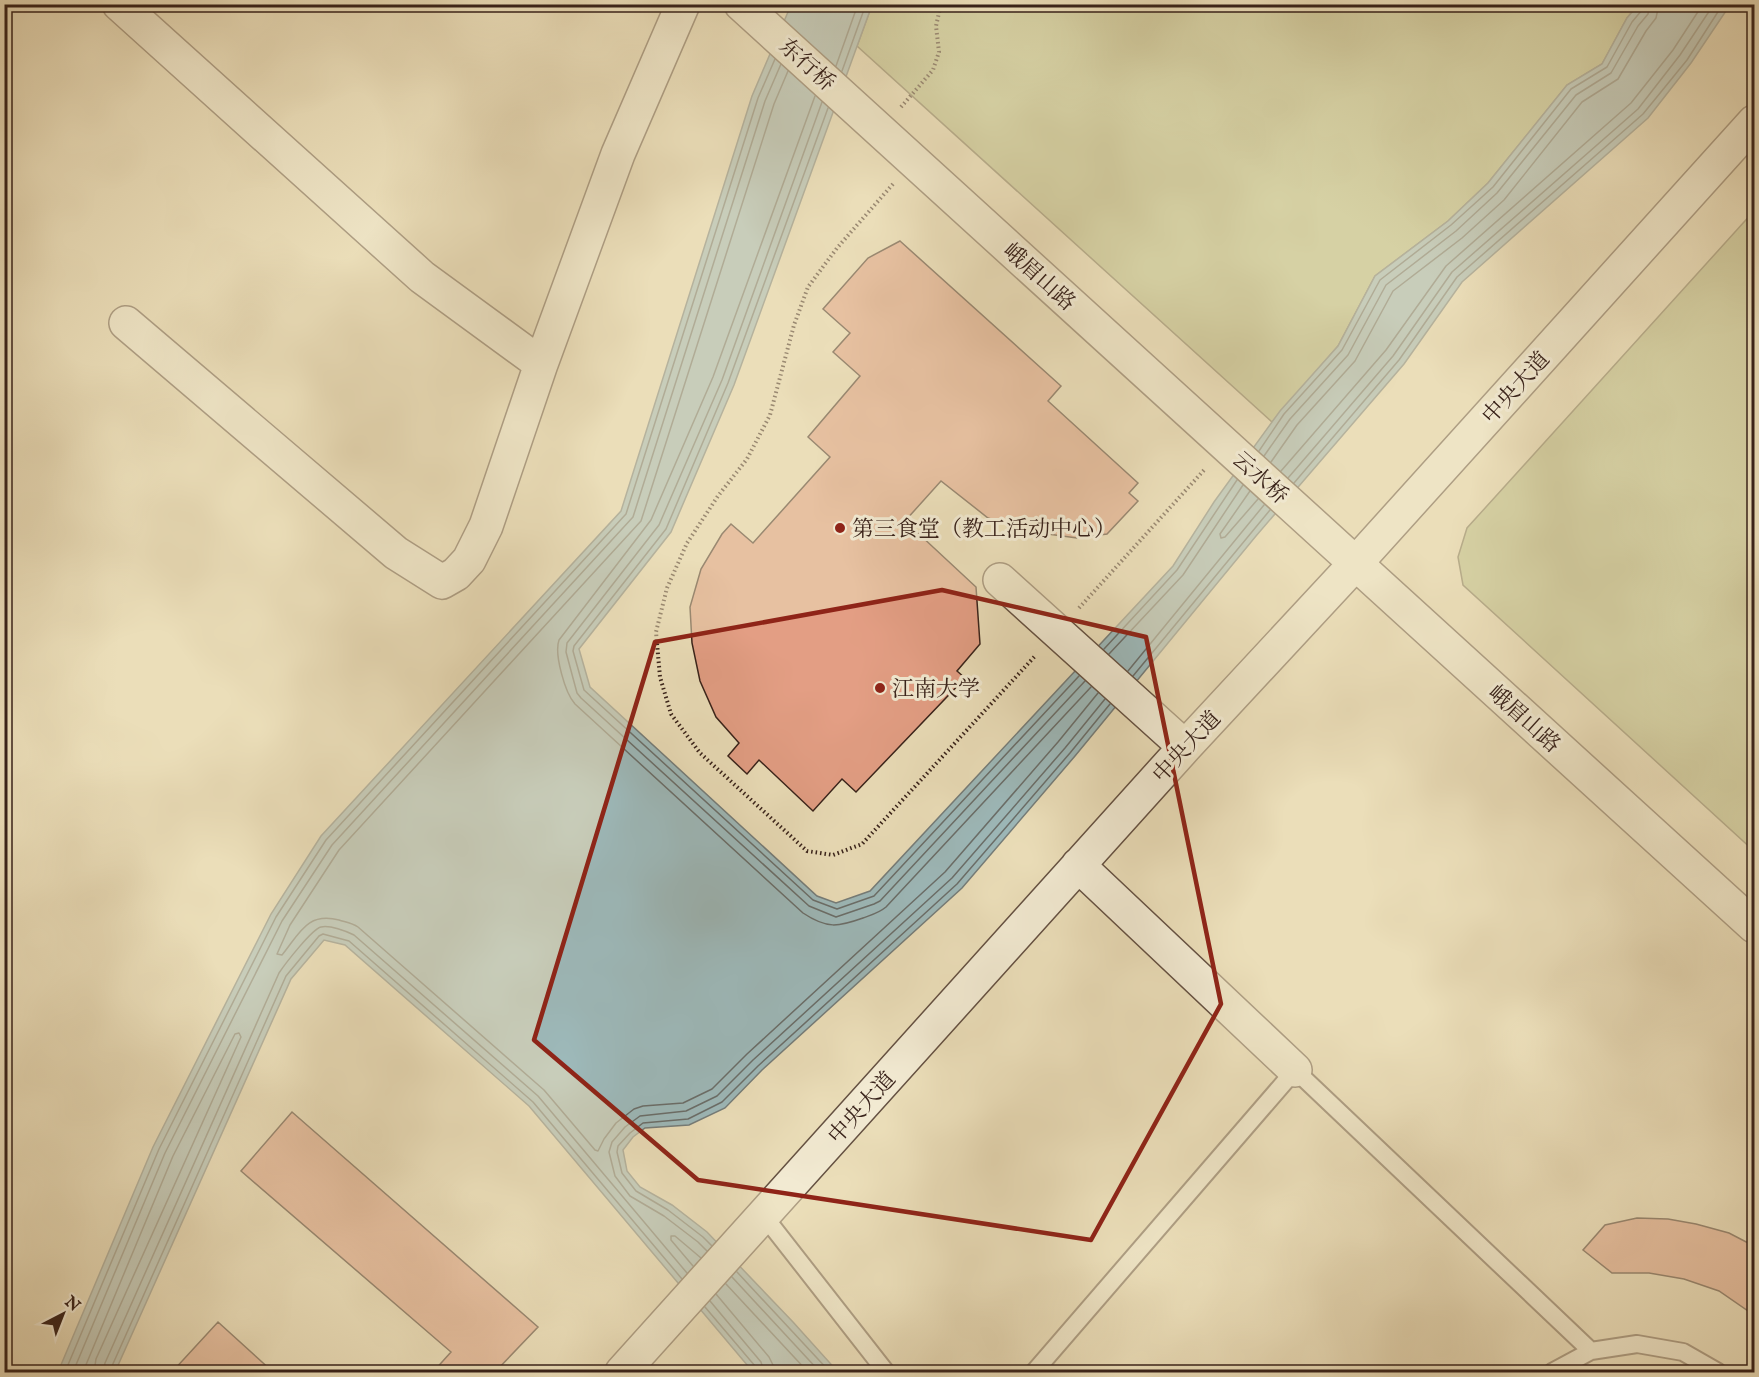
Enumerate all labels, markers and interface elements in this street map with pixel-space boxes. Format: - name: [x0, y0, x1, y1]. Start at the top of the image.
- street label: 东行桥: [773, 33, 841, 98]
- street label: 峨眉山路: [997, 238, 1081, 317]
- street label: 中央大道: [1477, 346, 1556, 430]
- street label: 云水桥: [1226, 446, 1294, 511]
- place label: 第三食堂（教工活动中心）: [852, 516, 1116, 544]
- marker: 第三食堂（教工活动中心）: [833, 521, 847, 535]
- place label: 江南大学: [892, 676, 980, 704]
- street label: 峨眉山路: [1482, 680, 1566, 759]
- marker: 江南大学: [873, 681, 887, 695]
- street label: 中央大道: [1147, 706, 1228, 789]
- street label: 中央大道: [823, 1066, 902, 1150]
- north arrow: [33, 1284, 93, 1344]
- text: N: [59, 1292, 84, 1317]

